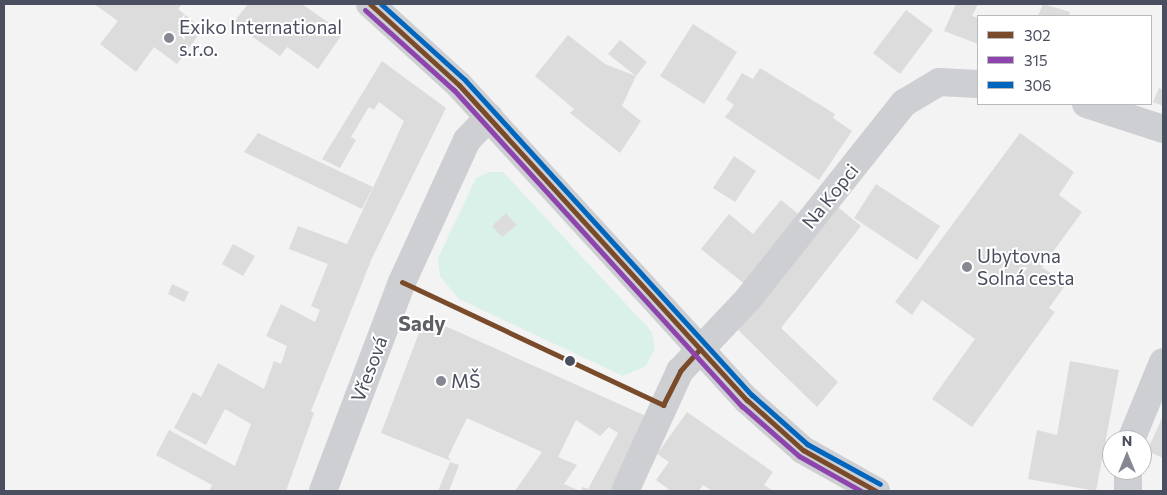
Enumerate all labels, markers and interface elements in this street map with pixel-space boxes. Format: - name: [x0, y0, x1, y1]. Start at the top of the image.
- legend: [977, 15, 1152, 105]
- place label: Exiko International s.r.o.: [179, 16, 342, 60]
- text: 302: [1024, 26, 1051, 44]
- marker: Exiko International s.r.o.: [163, 32, 175, 44]
- text: 315: [1024, 51, 1048, 69]
- text: 306: [1024, 76, 1051, 94]
- street label: Na Kopci: [797, 159, 863, 233]
- place label: Ubytovna Solná cesta: [977, 245, 1074, 289]
- marker: Ubytovna Solná cesta: [961, 261, 973, 273]
- district label: Sady: [398, 310, 446, 336]
- street label: Vřesová: [346, 333, 392, 405]
- unlabelled marker: [565, 356, 575, 366]
- place label: MŠ: [451, 370, 480, 392]
- marker: MŠ: [435, 375, 447, 387]
- north arrow: [1102, 430, 1152, 480]
- text: N: [1122, 432, 1132, 449]

